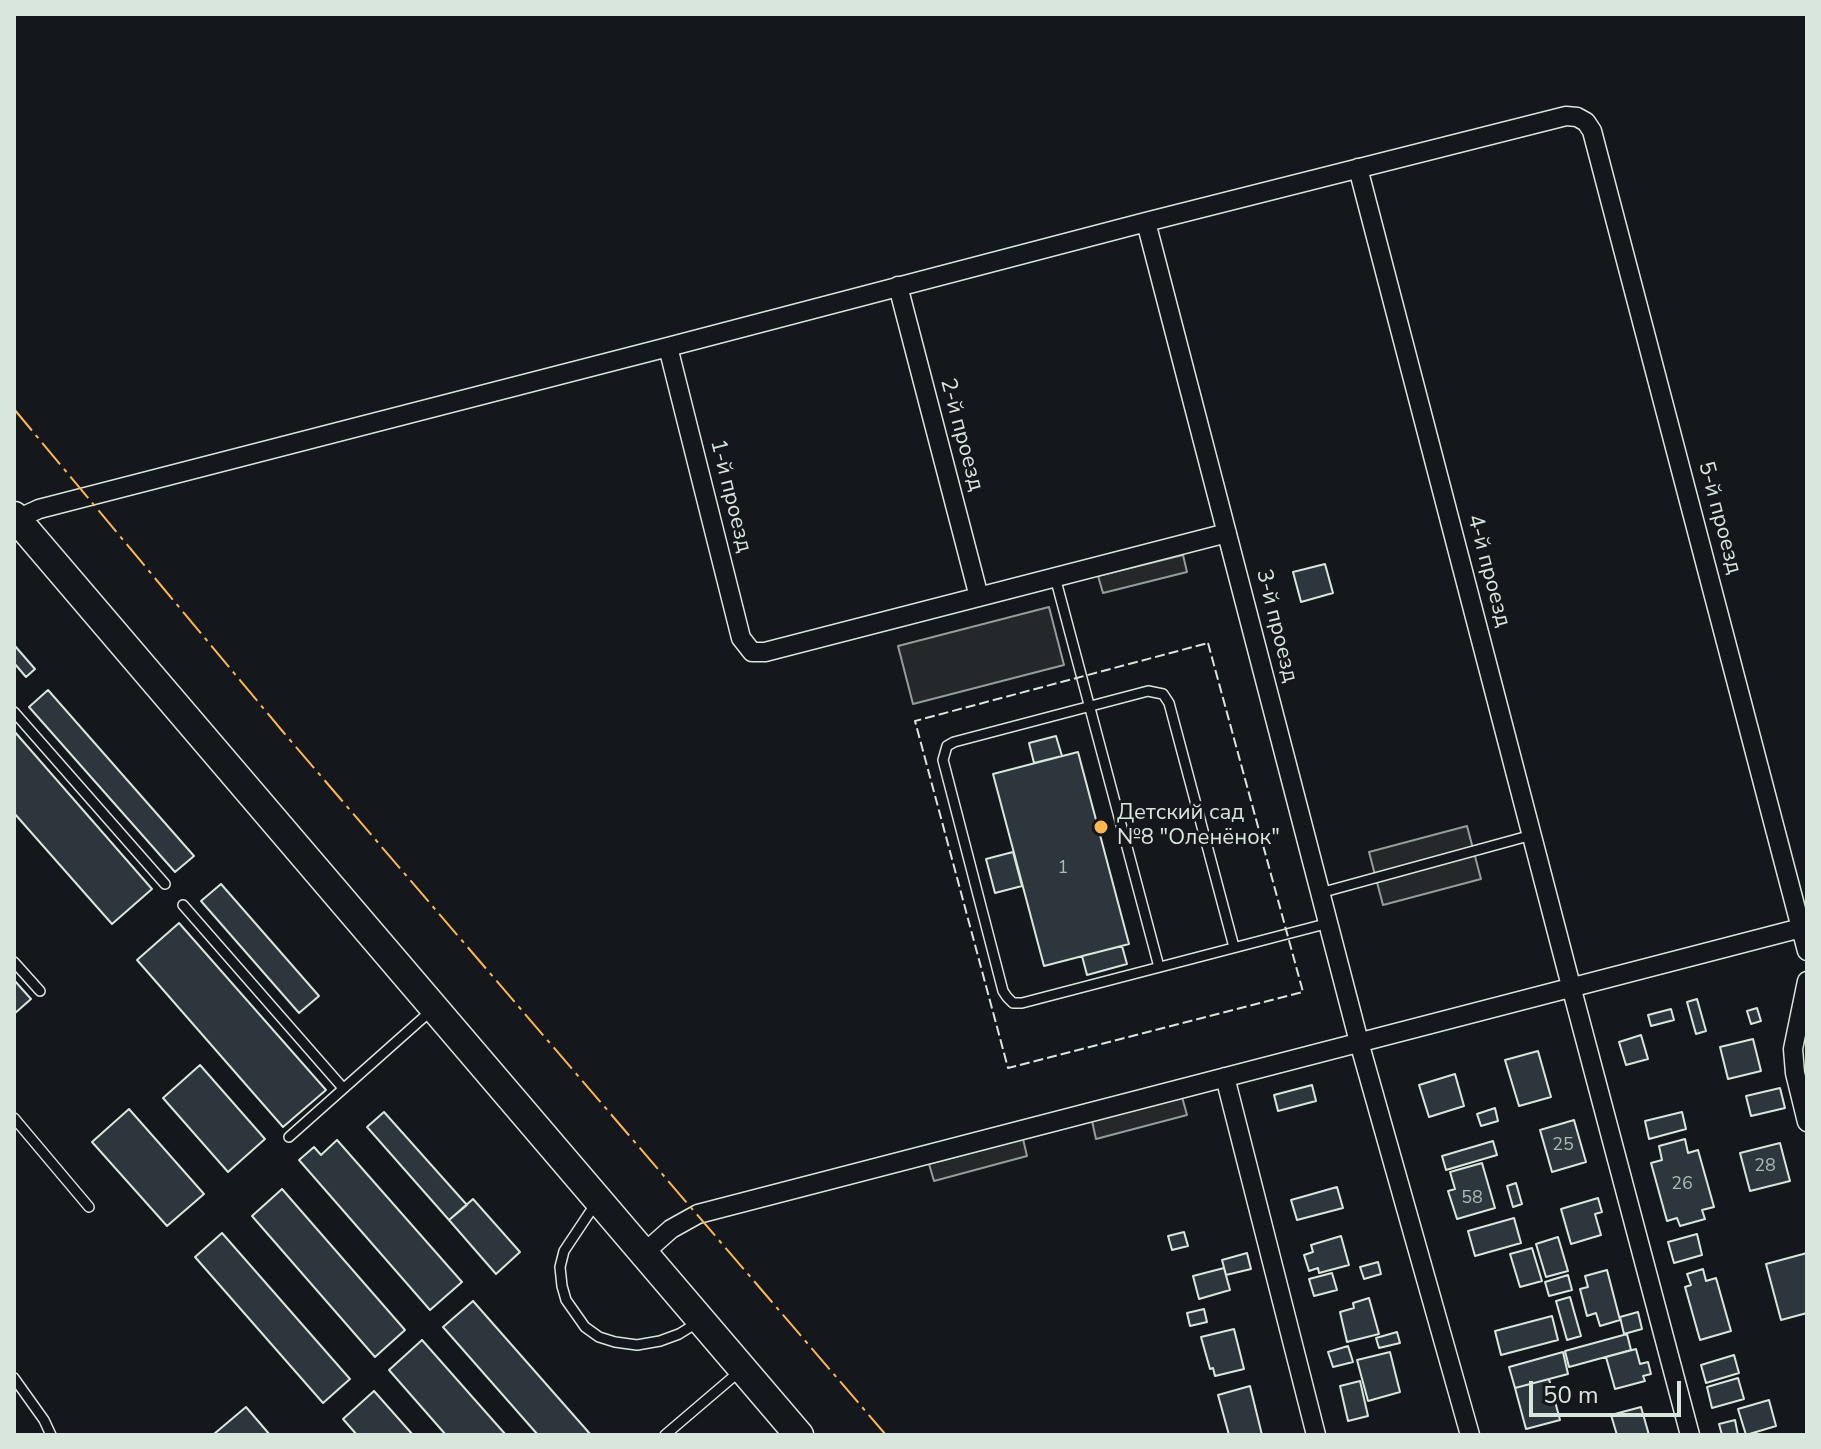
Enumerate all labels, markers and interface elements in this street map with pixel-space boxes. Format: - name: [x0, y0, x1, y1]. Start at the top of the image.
- street label: 2-й проезд: [933, 376, 989, 494]
- street label: 1-й проезд: [703, 437, 757, 555]
- street label: 5-й проезд: [1691, 459, 1747, 577]
- street label: 4-й проезд: [1460, 512, 1516, 630]
- street label: 3-й проезд: [1249, 567, 1303, 685]
- place label: Детский сад №8 "Оленёнок": [1117, 801, 1280, 852]
- marker: Детский сад №8 "Оленёнок": [1092, 818, 1110, 836]
- house number: 1: [1058, 858, 1068, 880]
- house number: 25: [1552, 1135, 1574, 1157]
- house number: 28: [1754, 1156, 1776, 1178]
- house number: 26: [1671, 1174, 1693, 1196]
- house number: 58: [1461, 1188, 1483, 1210]
- scale bar: [1533, 1365, 1685, 1415]
- text: 50 m: [1543, 1379, 1599, 1411]

